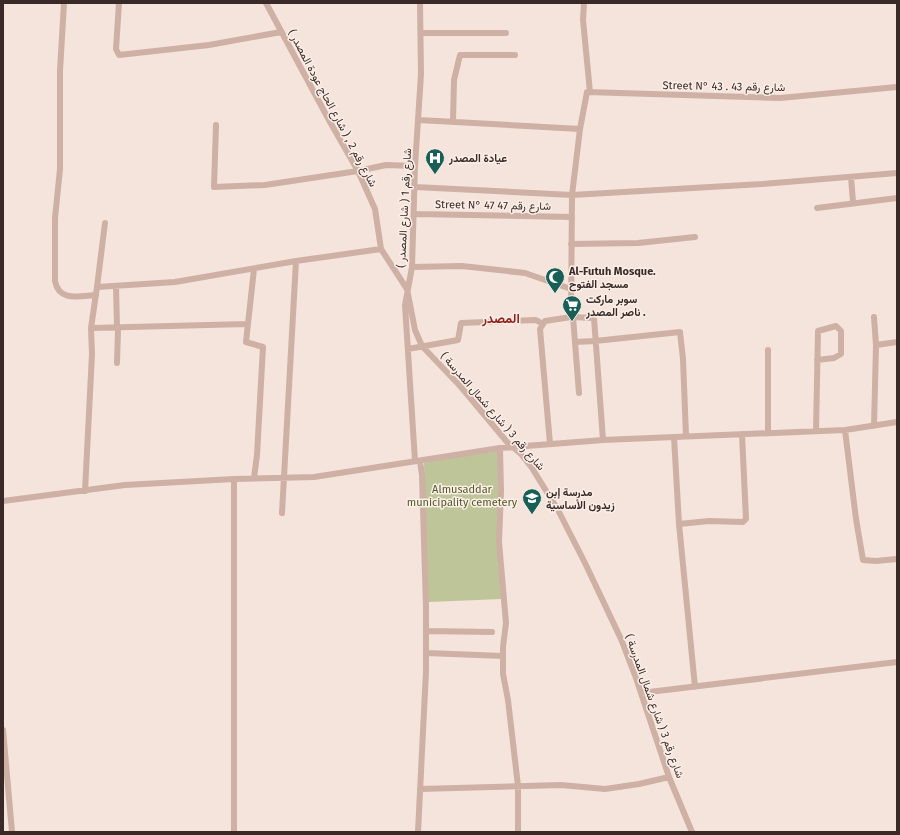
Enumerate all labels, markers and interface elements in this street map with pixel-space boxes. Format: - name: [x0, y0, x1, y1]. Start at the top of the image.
- street label: شارع رقم 2 , ( شارع الحاج عودة المصدر ): [285, 27, 380, 190]
- street label: Street N° 43 . شارع رقم 43: [663, 79, 786, 95]
- hospital icon: عيادة المصدر: [424, 147, 446, 175]
- street label: شارع رقم 1 ( شارع المصدر ): [395, 148, 415, 268]
- place label: عيادة المصدر: [448, 152, 507, 165]
- street label: Street N° 47 شارع رقم 47: [435, 198, 551, 214]
- place label: Al-Futuh Mosque. مسجد الفتوح: [568, 265, 656, 292]
- mosque icon: Al-Futuh Mosque. مسجد الفتوح: [544, 266, 566, 294]
- place label: سوبر ماركت ناصر المصدر .: [585, 293, 646, 319]
- supermarket icon: سوبر ماركت ناصر المصدر .: [561, 294, 583, 322]
- district label: المصدر: [481, 311, 520, 327]
- street label: شارع رقم 3 ( شارع شمال المدرسة ): [437, 350, 548, 474]
- park label: Almusaddar municipality cemetery: [407, 483, 518, 509]
- place label: مدرسة إبن زيدون الأساسية: [546, 486, 615, 512]
- school or university icon: مدرسة إبن زيدون الأساسية: [521, 487, 543, 515]
- street label: شارع رقم 3 ( شارع شمال المدرسة ): [621, 632, 687, 781]

